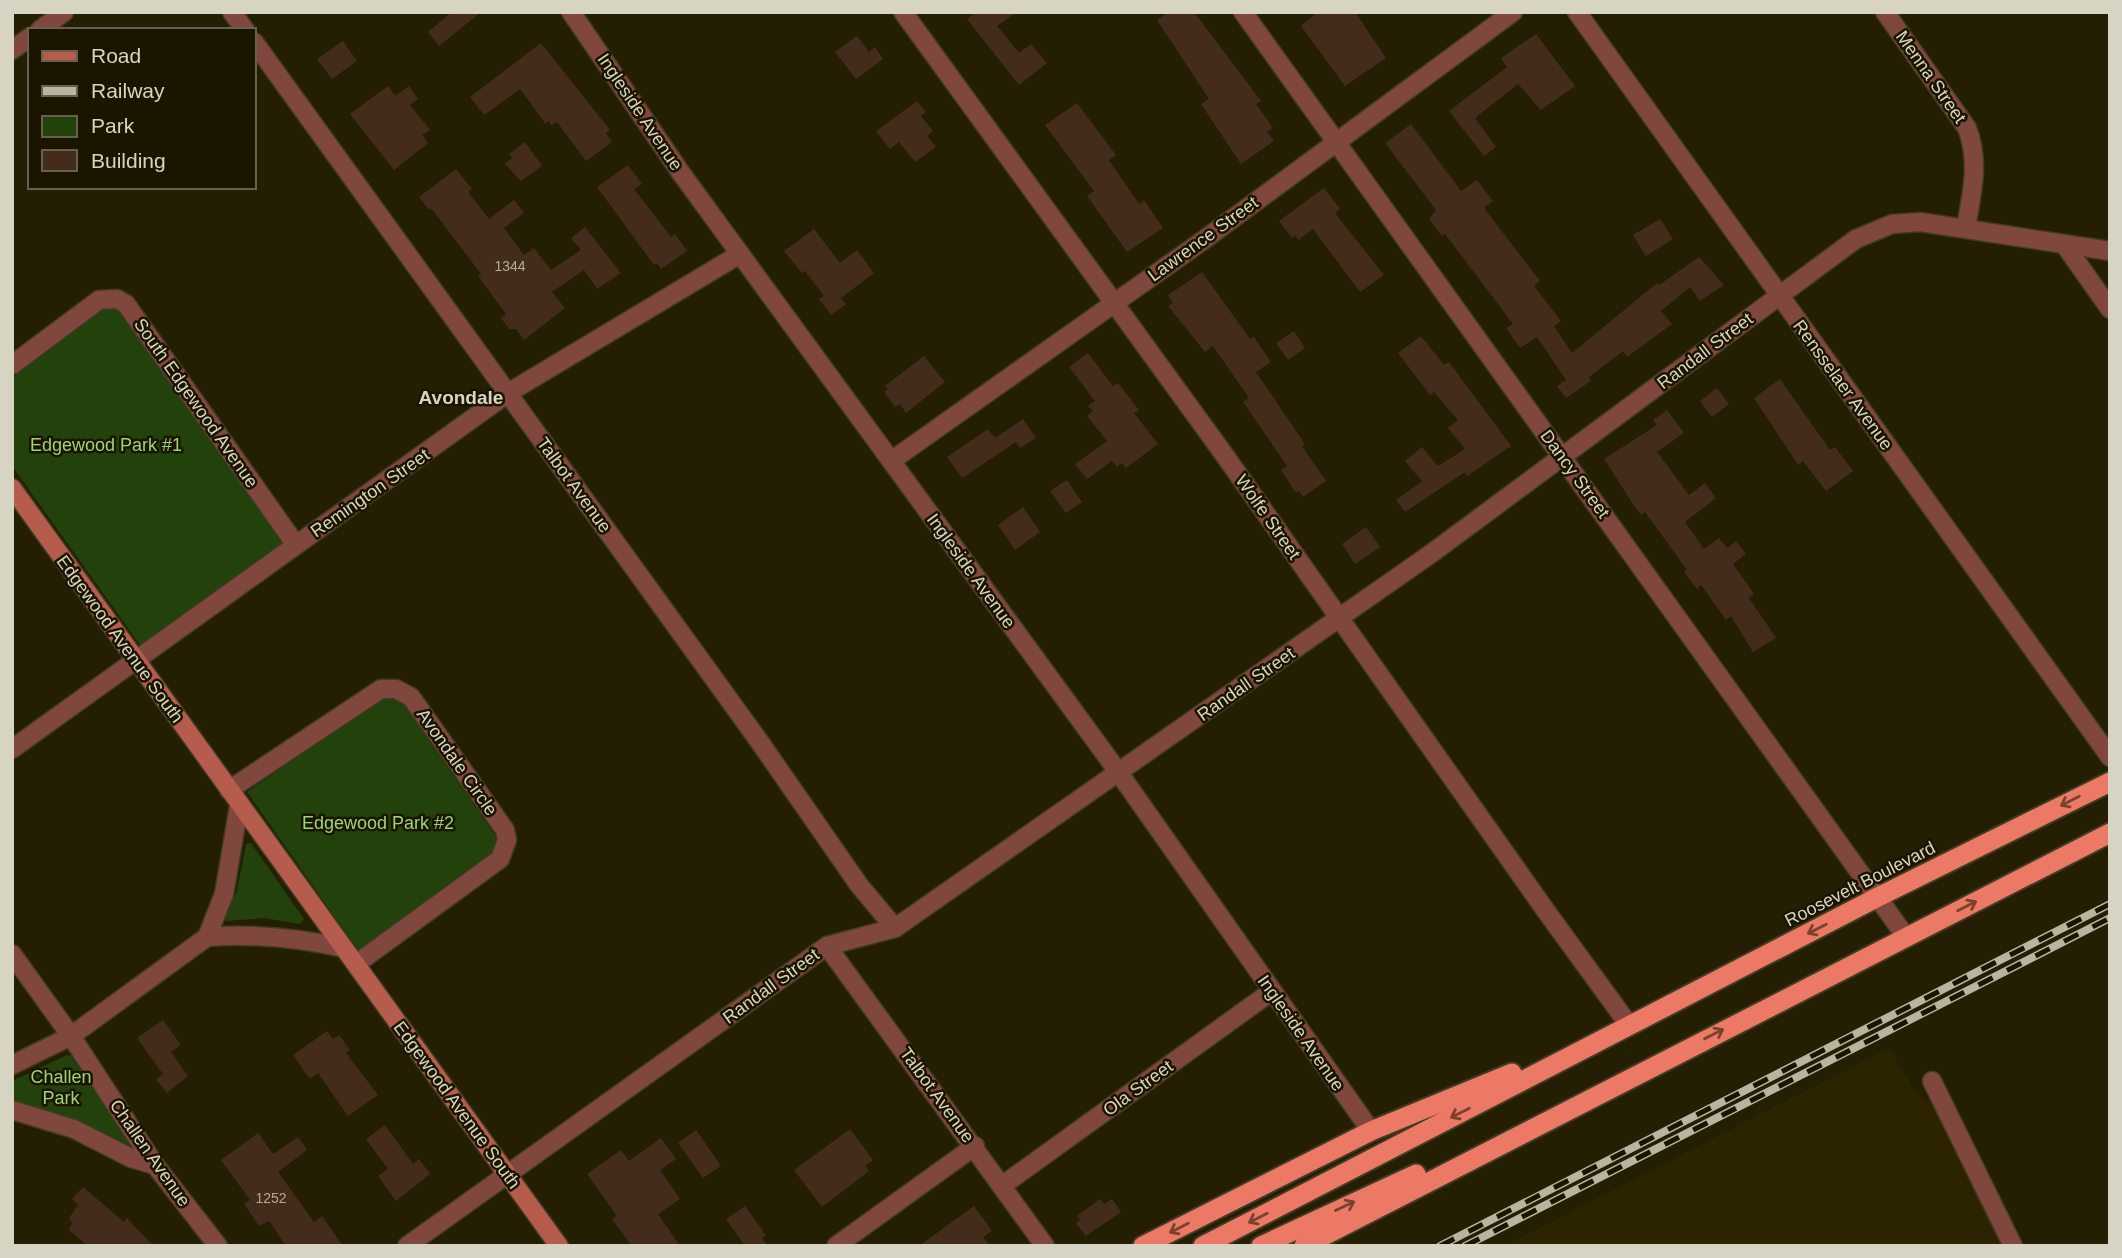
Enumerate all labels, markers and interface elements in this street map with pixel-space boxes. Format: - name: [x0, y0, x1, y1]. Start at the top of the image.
- street label: Menna Street: [1892, 27, 1970, 127]
- legend: [28, 28, 256, 189]
- text: Road: [91, 44, 141, 67]
- street label: Ingleside Avenue: [593, 50, 687, 174]
- text: Railway: [91, 79, 165, 102]
- text: Park: [91, 114, 135, 137]
- text: Building: [91, 149, 166, 172]
- street label: Lawrence Street: [1144, 192, 1262, 286]
- house number: 1344: [494, 258, 526, 274]
- street label: Randall Street: [1653, 309, 1757, 393]
- street label: South Edgewood Avenue: [130, 315, 262, 491]
- street label: Rensselaer Avenue: [1789, 316, 1897, 454]
- district label: Avondale: [419, 387, 503, 408]
- street label: Dancy Street: [1536, 426, 1614, 522]
- street label: Talbot Avenue: [533, 434, 615, 536]
- park label: Edgewood Park #1: [30, 435, 182, 455]
- street label: Remington Street: [307, 445, 433, 541]
- street label: Wolfe Street: [1231, 471, 1305, 563]
- street label: Ingleside Avenue: [923, 510, 1019, 632]
- street label: Edgewood Avenue South: [53, 551, 187, 727]
- street label: Randall Street: [1194, 643, 1298, 725]
- street label: Avondale Circle: [413, 705, 501, 819]
- one-way arrow: [2060, 795, 2081, 809]
- park label: Edgewood Park #2: [302, 813, 454, 833]
- street label: Roosevelt Boulevard: [1781, 837, 1939, 931]
- one-way arrow: [1956, 898, 1977, 912]
- one-way arrow: [1808, 922, 1828, 936]
- street label: Randall Street: [719, 944, 823, 1028]
- street label: Ingleside Avenue: [1254, 971, 1348, 1095]
- street label: Edgewood Avenue South: [390, 1017, 524, 1193]
- one-way arrow: [1703, 1027, 1724, 1041]
- street label: Talbot Avenue: [896, 1044, 978, 1146]
- street label: Ola Street: [1099, 1056, 1177, 1120]
- park label: Challen Park: [30, 1067, 92, 1108]
- street label: Challen Avenue: [106, 1096, 194, 1210]
- one-way arrow: [1450, 1106, 1471, 1120]
- house number: 1252: [255, 1190, 287, 1206]
- one-way arrow: [1334, 1199, 1355, 1213]
- one-way arrow: [1248, 1211, 1269, 1225]
- one-way arrow: [1169, 1221, 1190, 1235]

